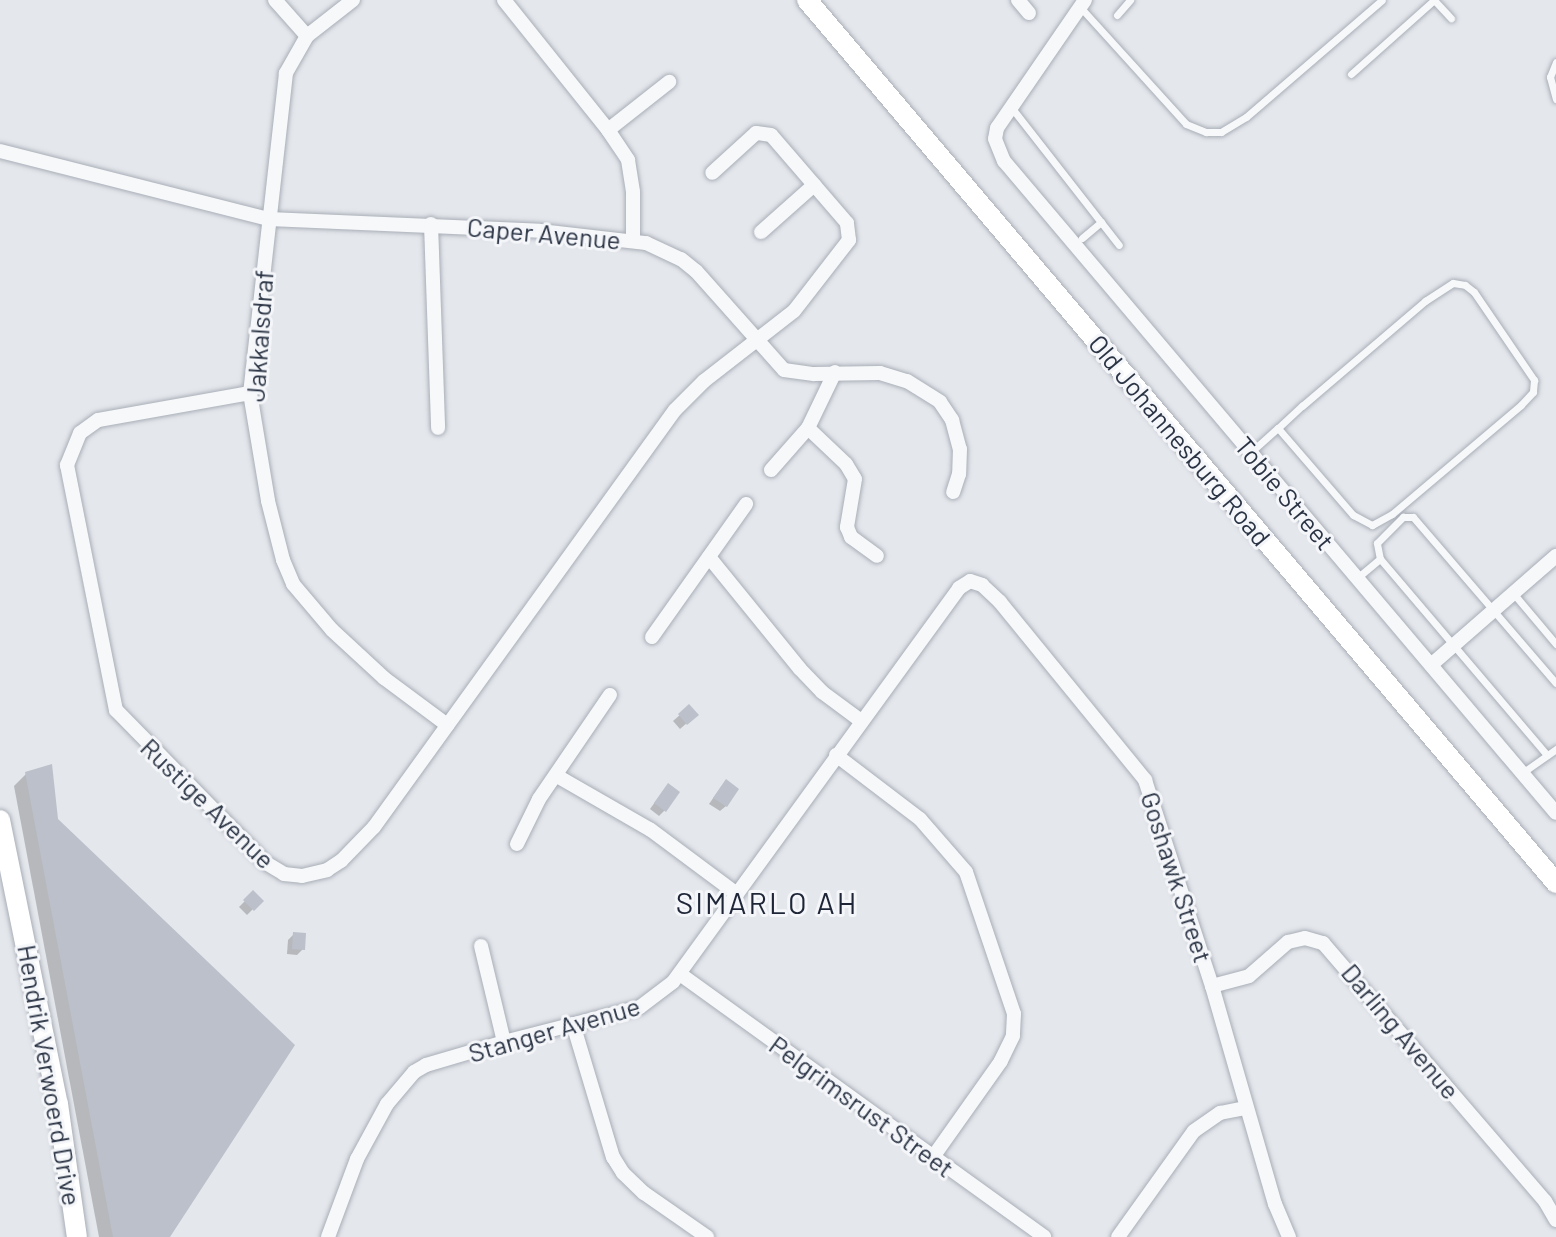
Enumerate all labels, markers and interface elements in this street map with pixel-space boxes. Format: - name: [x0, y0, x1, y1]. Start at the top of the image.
- street label: Caper Avenue: [466, 211, 622, 255]
- street label: Jakkalsdraf: [239, 269, 279, 403]
- street label: Old Johannesburg Road: [1083, 328, 1277, 552]
- street label: Tobie Street: [1229, 430, 1341, 556]
- street label: Rustige Avenue: [135, 731, 281, 875]
- street label: Goshawk Street: [1135, 788, 1219, 966]
- district label: SIMARLO AH: [676, 884, 858, 920]
- street label: Hendrik Verwoerd Drive: [12, 942, 88, 1208]
- street label: Darling Avenue: [1335, 957, 1467, 1105]
- street label: Stanger Avenue: [465, 990, 643, 1068]
- street label: Pelgrimsrust Street: [764, 1029, 960, 1183]

